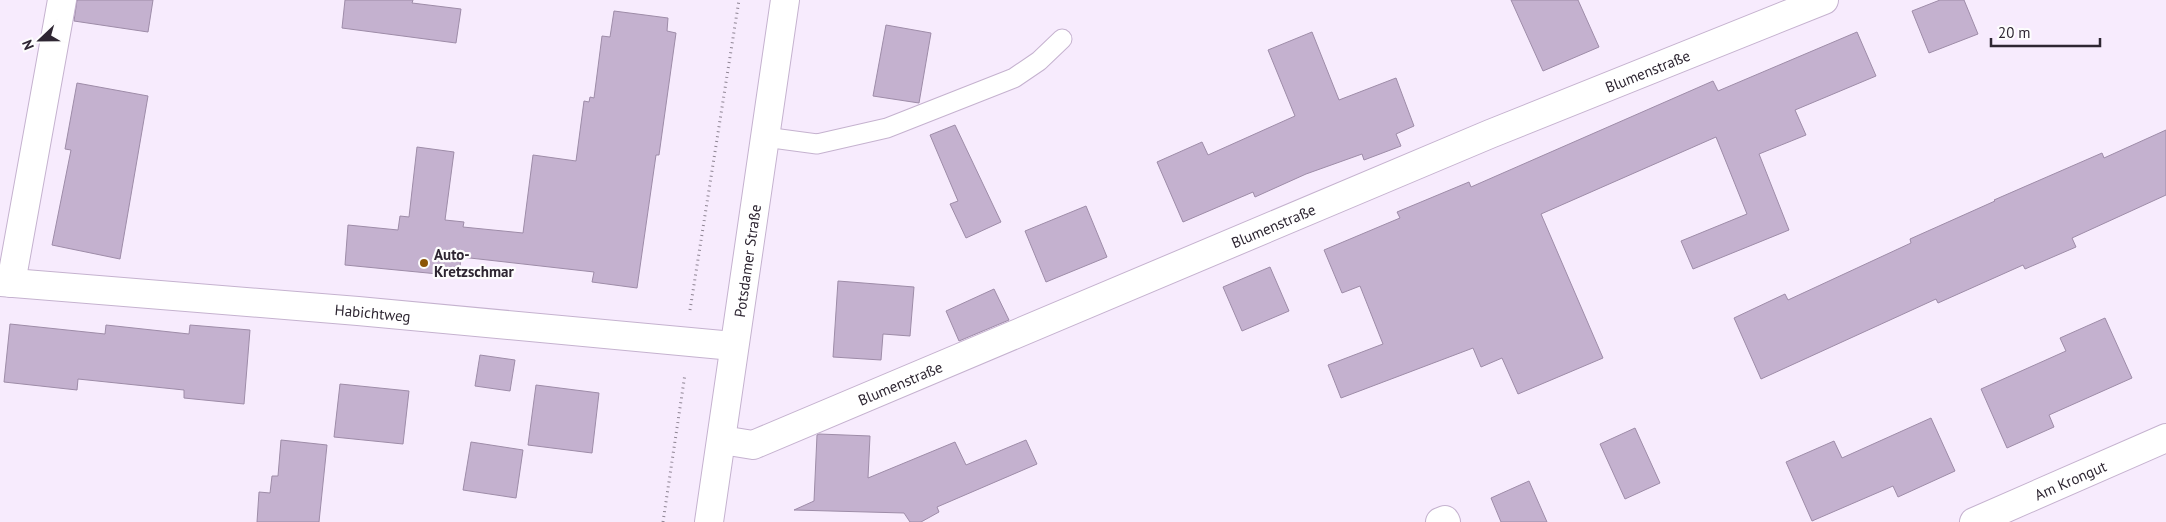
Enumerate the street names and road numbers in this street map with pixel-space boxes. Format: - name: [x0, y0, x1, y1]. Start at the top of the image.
- street label: Blumenstraße: [1602, 45, 1693, 96]
- street label: Blumenstraße: [1228, 199, 1318, 252]
- street label: Potsdamer Straße: [729, 203, 765, 318]
- street label: Habichtweg: [334, 300, 412, 325]
- street label: Blumenstraße: [855, 357, 945, 409]
- street label: Am Krongut: [2031, 456, 2109, 504]

